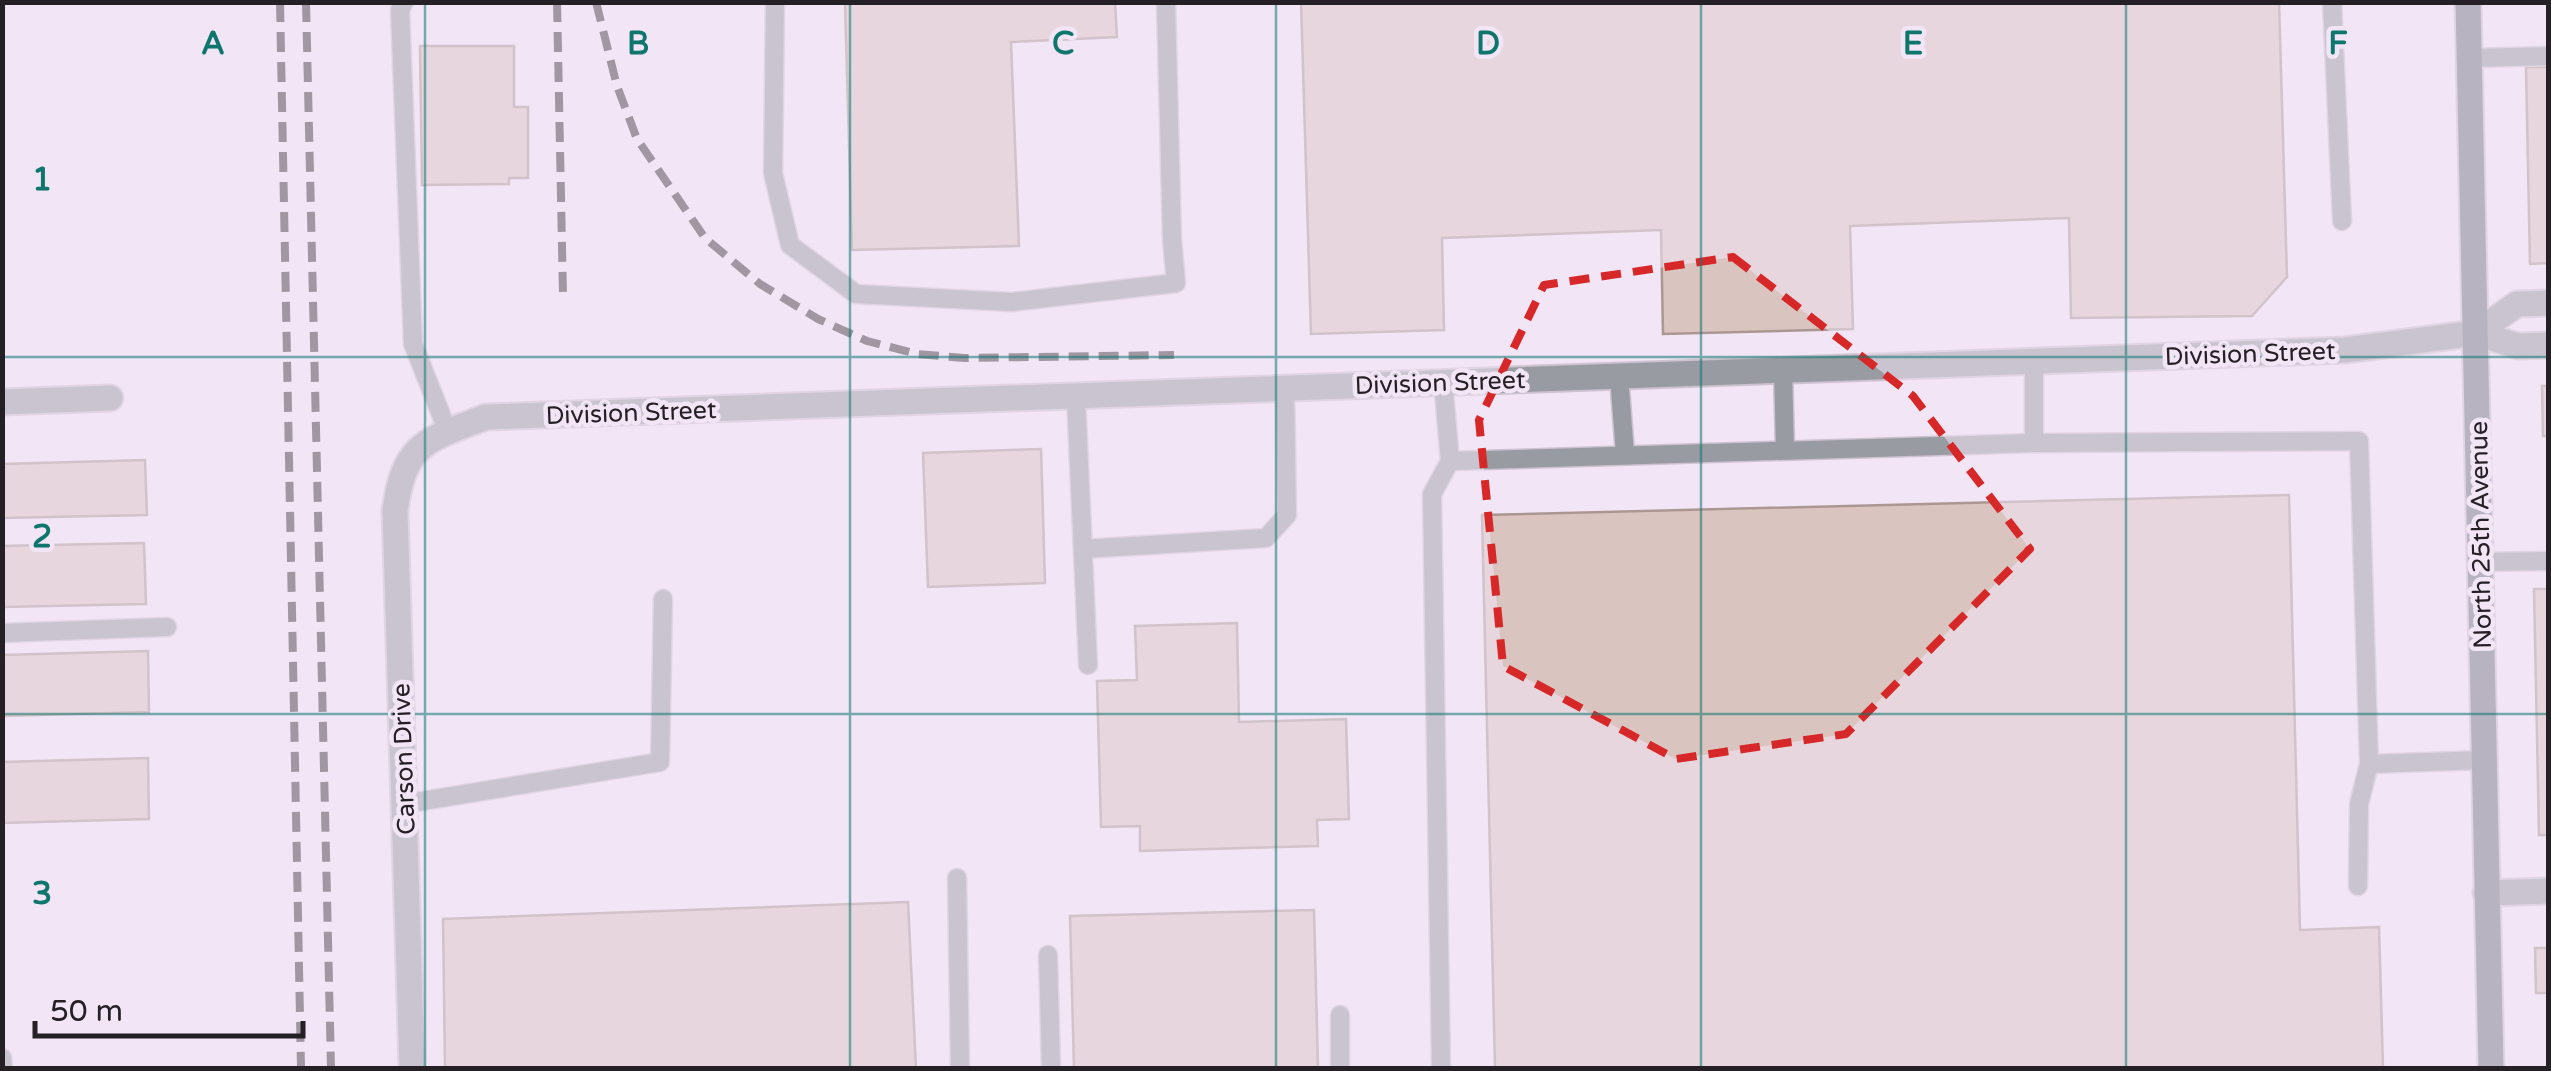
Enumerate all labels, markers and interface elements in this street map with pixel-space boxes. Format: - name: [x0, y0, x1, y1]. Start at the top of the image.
- text: A: [201, 25, 225, 63]
- text: B: [627, 25, 649, 63]
- text: C: [1052, 25, 1074, 63]
- text: D: [1476, 25, 1500, 63]
- text: E: [1903, 25, 1923, 63]
- text: F: [2328, 25, 2348, 63]
- text: 1: [32, 161, 52, 199]
- street label: Division Street: [2164, 336, 2336, 372]
- street label: Division Street: [1354, 365, 1526, 401]
- street label: Division Street: [545, 395, 717, 431]
- street label: North 25th Avenue: [2464, 421, 2498, 649]
- text: 2: [32, 518, 52, 556]
- street label: Carson Drive: [386, 683, 422, 835]
- text: 3: [32, 875, 52, 913]
- scale bar: [35, 976, 302, 1038]
- text: 50 m: [50, 993, 123, 1030]

